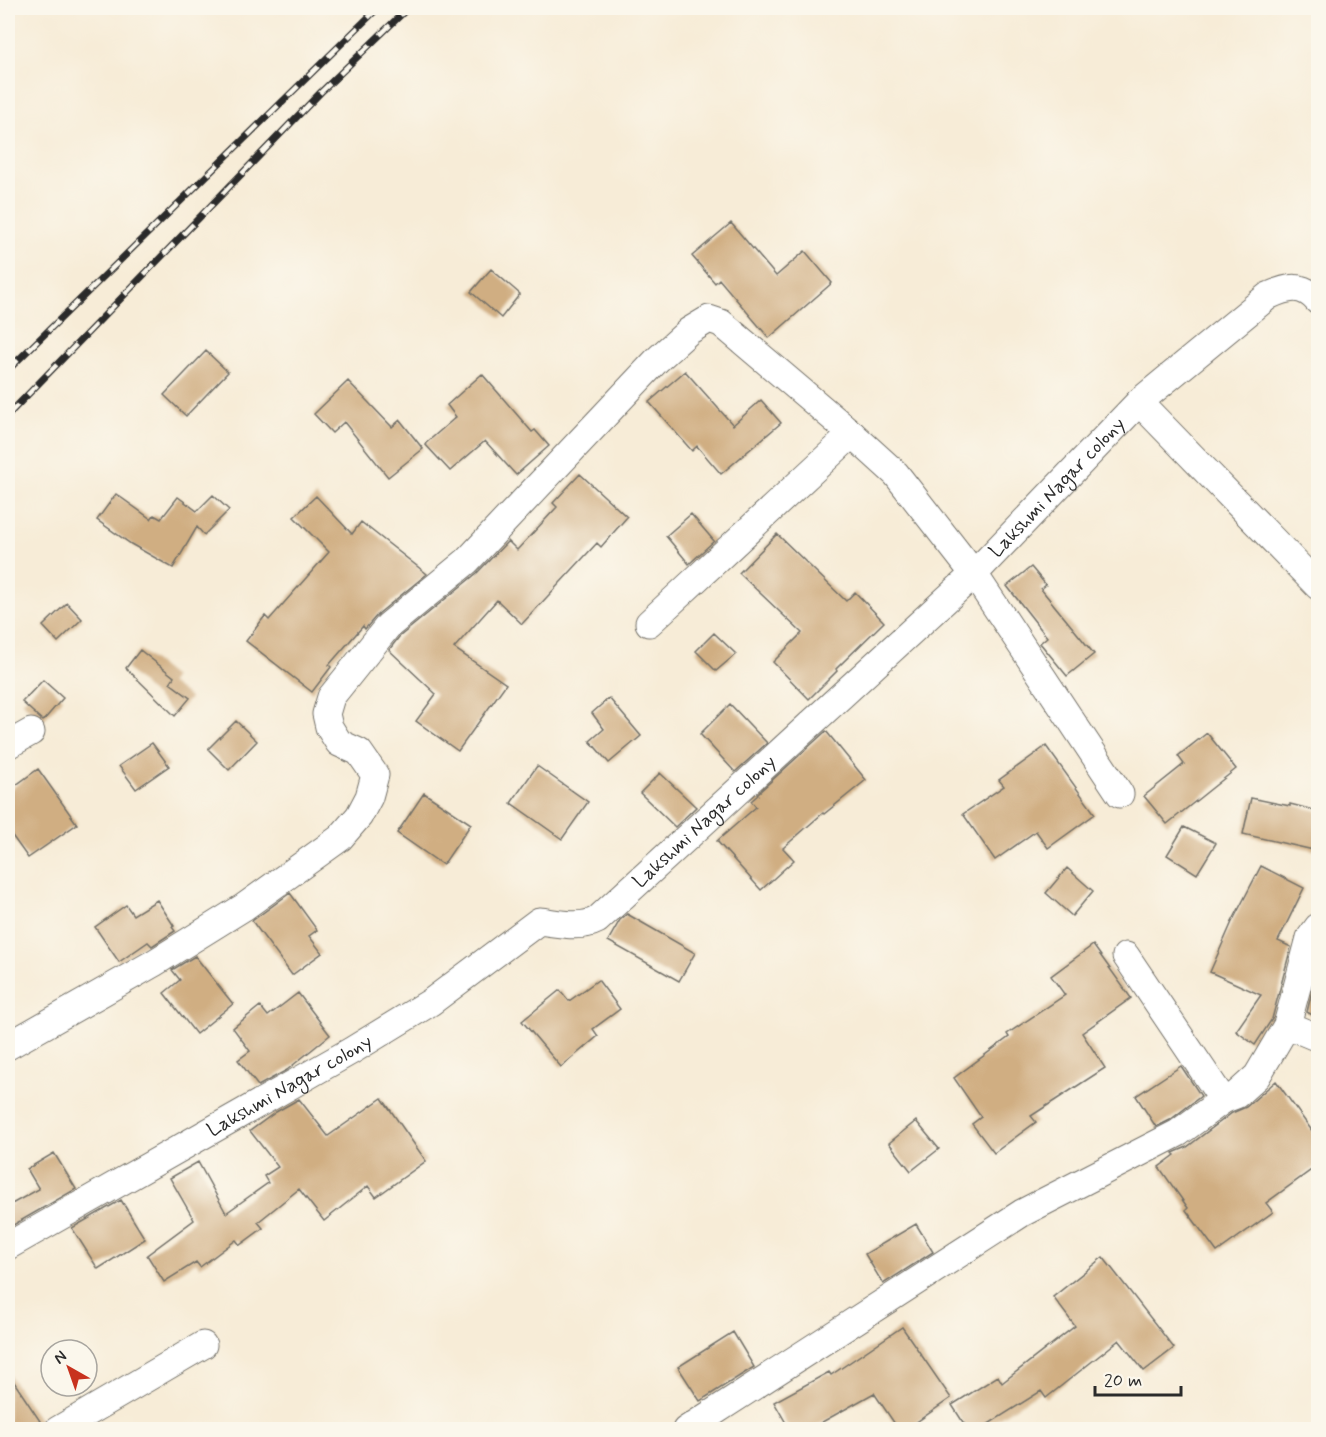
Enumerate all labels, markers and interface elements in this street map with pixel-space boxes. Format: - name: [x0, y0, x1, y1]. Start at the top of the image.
- street label: Lakshmi Nagar colony: [983, 411, 1131, 564]
- street label: Lakshmi Nagar colony: [627, 749, 782, 894]
- street label: Lakshmi Nagar colony: [202, 1028, 377, 1144]
- north arrow: [39, 1338, 99, 1398]
- text: N: [49, 1346, 71, 1369]
- scale bar: [1095, 1359, 1180, 1397]
- text: 20 m: [1104, 1369, 1142, 1393]

